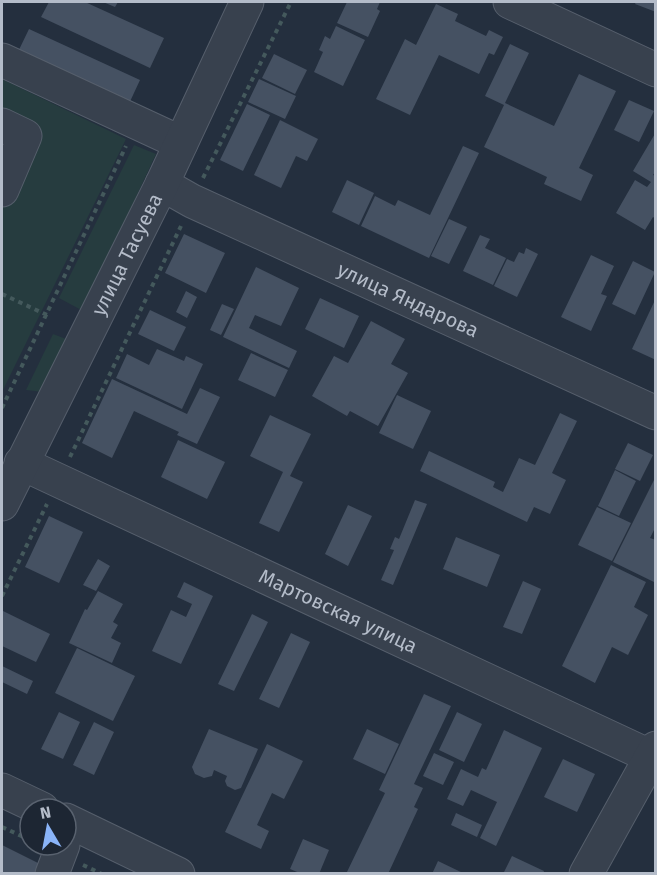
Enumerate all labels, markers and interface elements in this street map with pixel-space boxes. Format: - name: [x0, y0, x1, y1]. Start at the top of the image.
- street label: улица Тасуева: [86, 189, 167, 320]
- street label: улица Яндарова: [334, 257, 482, 342]
- street label: Мартовская улица: [255, 564, 421, 658]
- north arrow: [18, 797, 78, 857]
- text: N: [39, 802, 52, 823]

